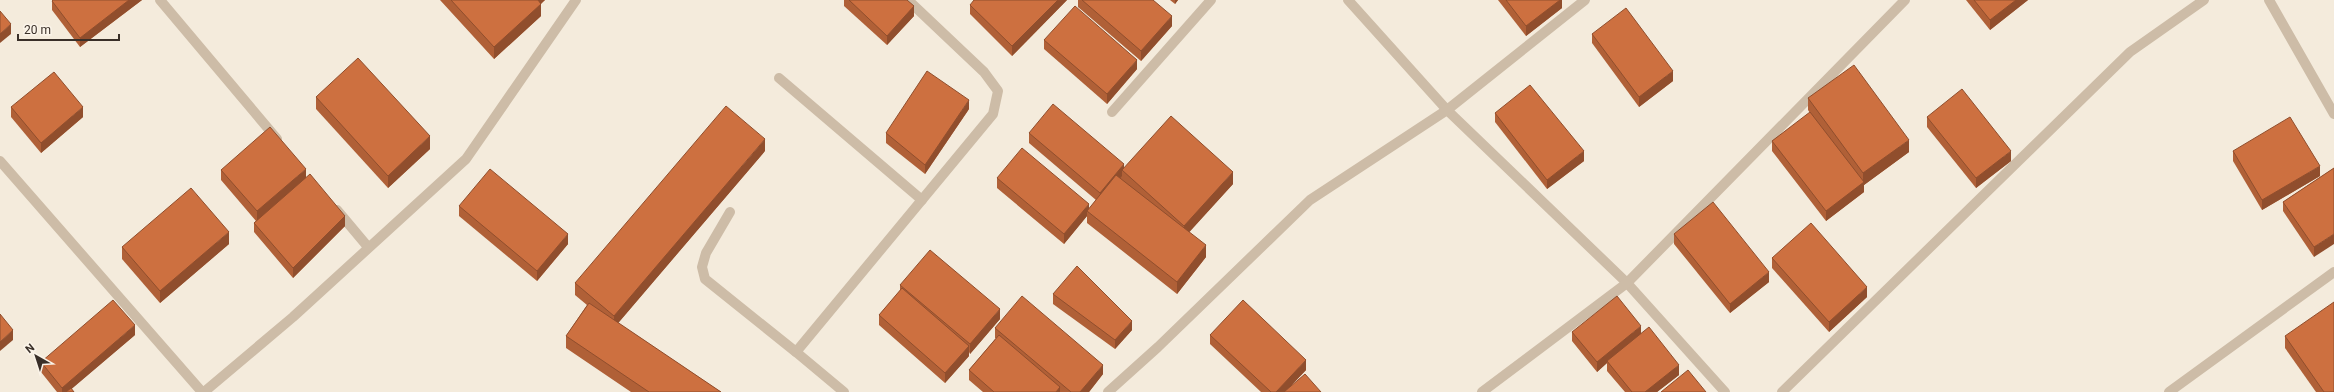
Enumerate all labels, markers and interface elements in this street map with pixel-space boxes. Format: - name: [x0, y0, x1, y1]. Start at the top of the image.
- scale bar: [18, 16, 119, 42]
- text: 20 m: [24, 23, 51, 37]
- north arrow: [16, 336, 56, 376]
- text: N: [23, 341, 37, 356]

